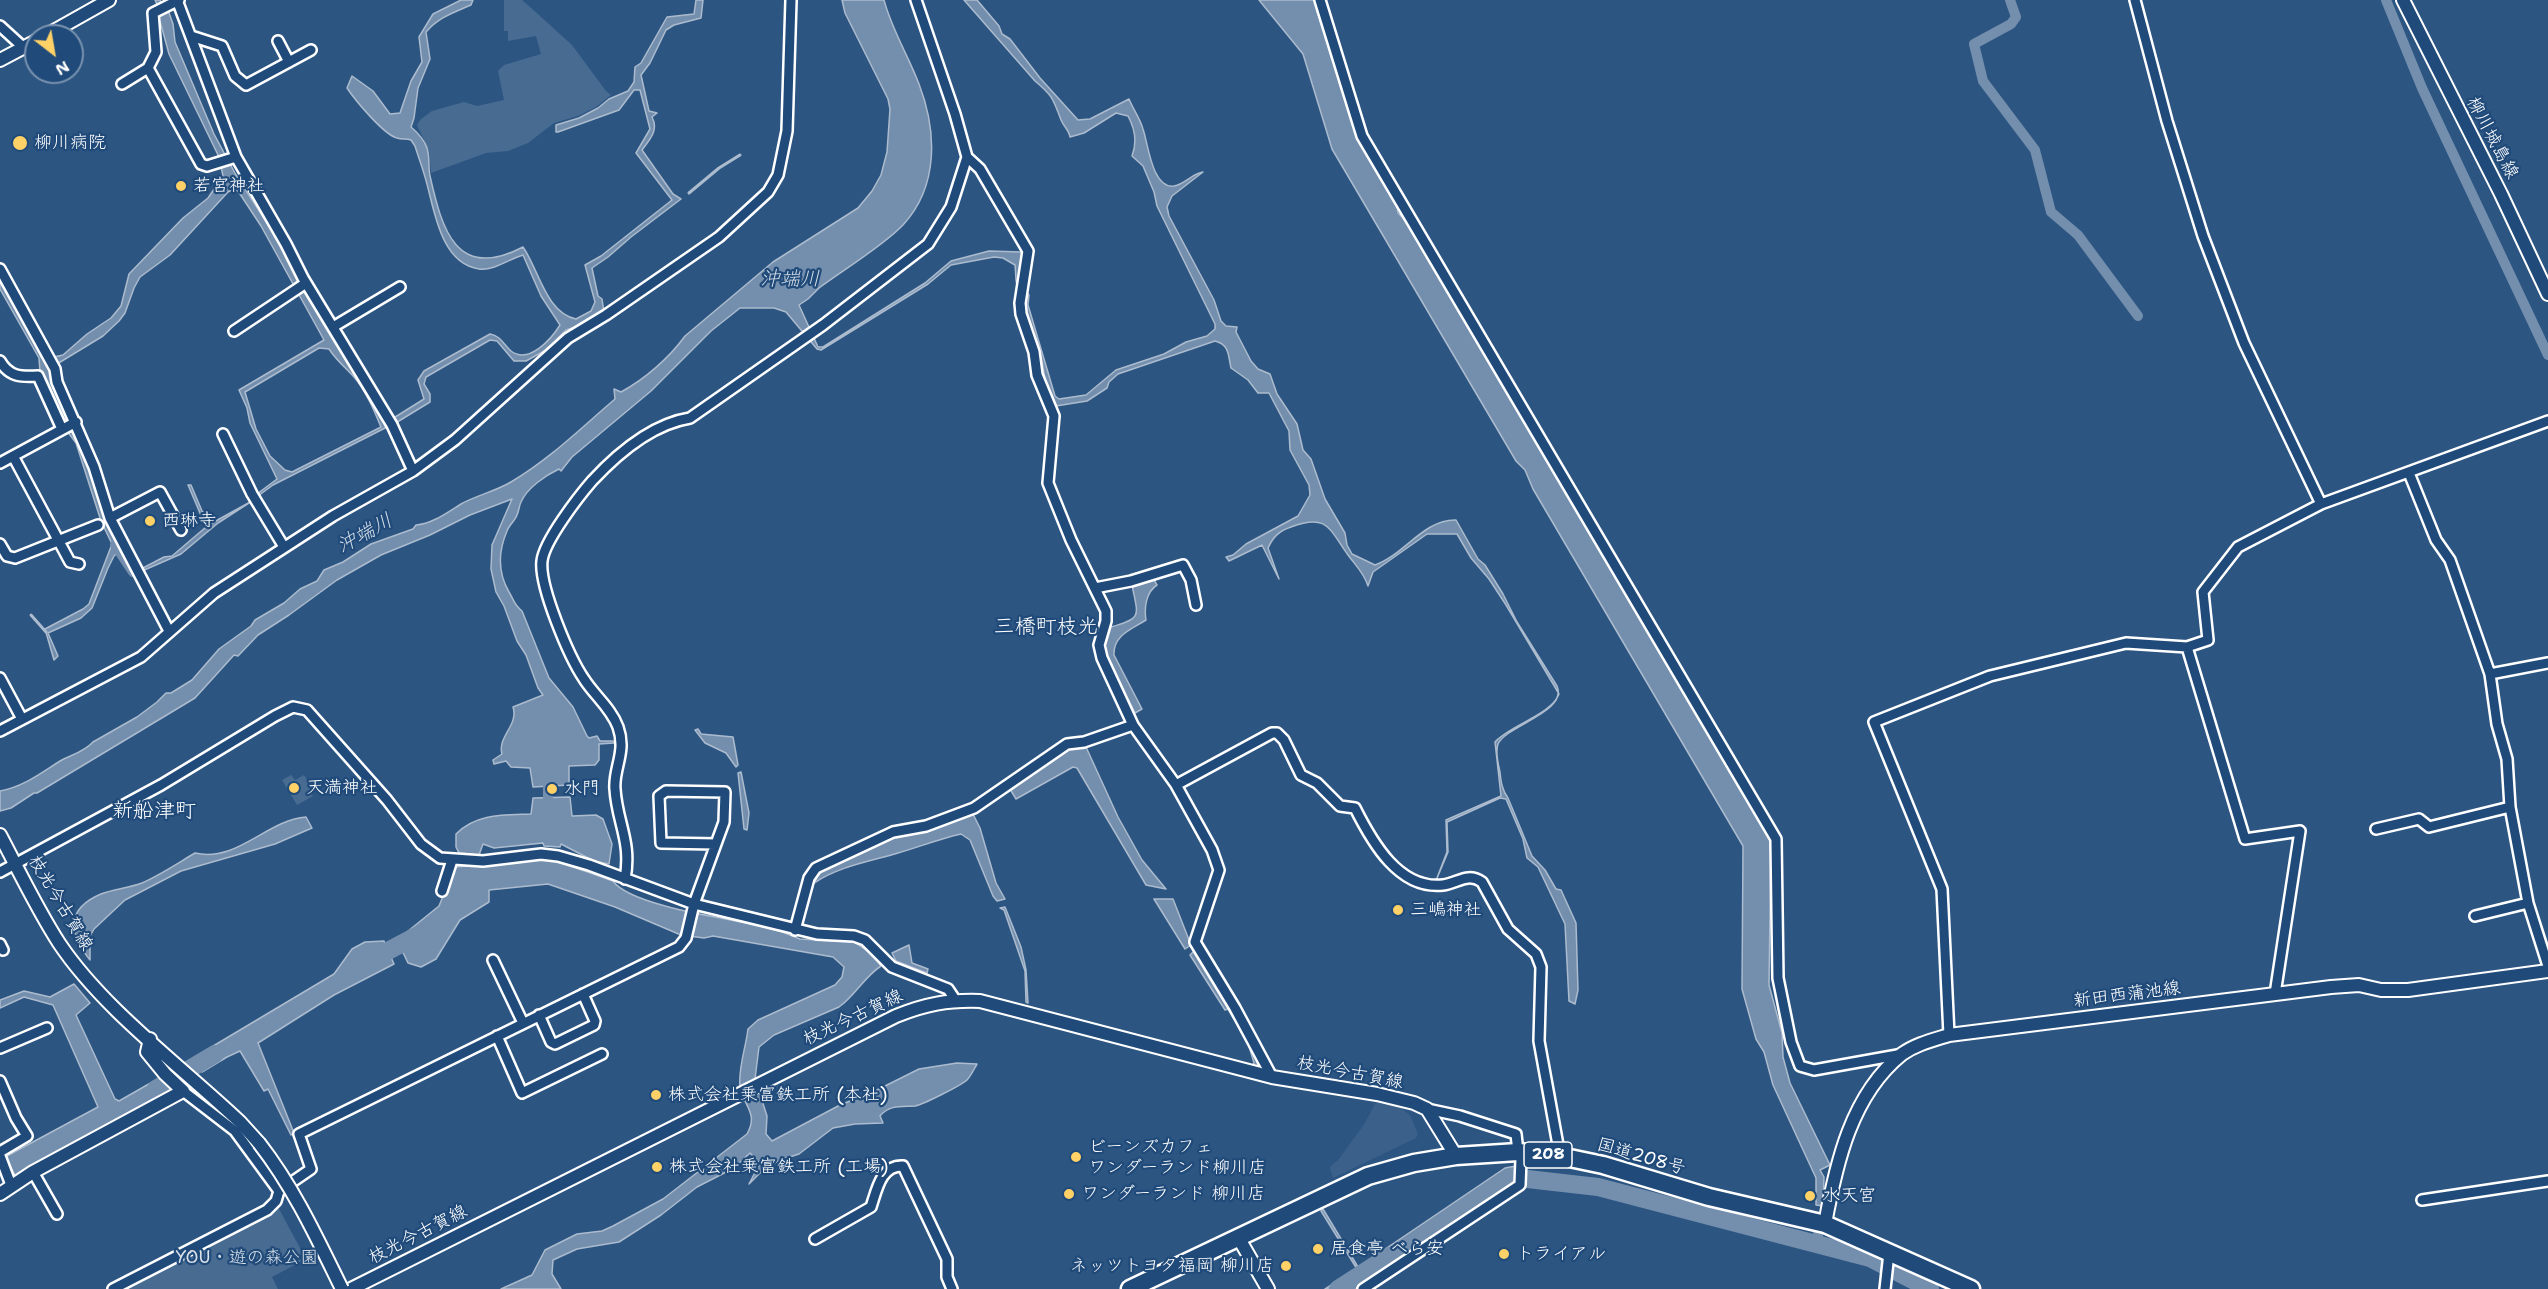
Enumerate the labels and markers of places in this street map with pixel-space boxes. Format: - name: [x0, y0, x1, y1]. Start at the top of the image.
- place label: 柳川病院: [34, 132, 106, 154]
- marker: 柳川病院: [11, 134, 29, 152]
- place label: 若宮神社: [193, 175, 265, 197]
- marker: 若宮神社: [174, 179, 188, 193]
- place label: 西琳寺: [162, 510, 216, 532]
- marker: 西琳寺: [143, 514, 157, 528]
- place label: 天満神社: [306, 777, 378, 799]
- place label: 水門: [564, 778, 600, 800]
- marker: 天満神社: [287, 781, 301, 795]
- marker: 水門: [545, 782, 559, 796]
- place label: 三嶋神社: [1410, 899, 1482, 921]
- marker: 三嶋神社: [1391, 903, 1405, 917]
- place label: 株式会社乗富鉄工所 (本社): [668, 1084, 887, 1106]
- marker: 株式会社乗富鉄工所 (本社): [649, 1088, 663, 1102]
- place label: ビーンズカフェ ワンダーランド柳川店: [1088, 1136, 1266, 1178]
- marker: ビーンズカフェ ワンダーランド柳川店: [1069, 1150, 1083, 1164]
- place label: 株式会社乗富鉄工所 (工場): [669, 1156, 888, 1178]
- marker: 株式会社乗富鉄工所 (工場): [650, 1160, 664, 1174]
- place label: ワンダーランド 柳川店: [1081, 1183, 1265, 1205]
- place label: 水天宮: [1822, 1185, 1876, 1207]
- marker: ワンダーランド 柳川店: [1062, 1187, 1076, 1201]
- marker: 水天宮: [1803, 1189, 1817, 1203]
- place label: 居食亭 べら安: [1330, 1238, 1444, 1260]
- marker: 居食亭 べら安: [1311, 1242, 1325, 1256]
- place label: トライアル: [1516, 1243, 1606, 1265]
- marker: トライアル: [1497, 1247, 1511, 1261]
- place label: ネッツトヨタ福岡 柳川店: [1070, 1255, 1274, 1277]
- marker: ネッツトヨタ福岡 柳川店: [1279, 1259, 1293, 1273]

